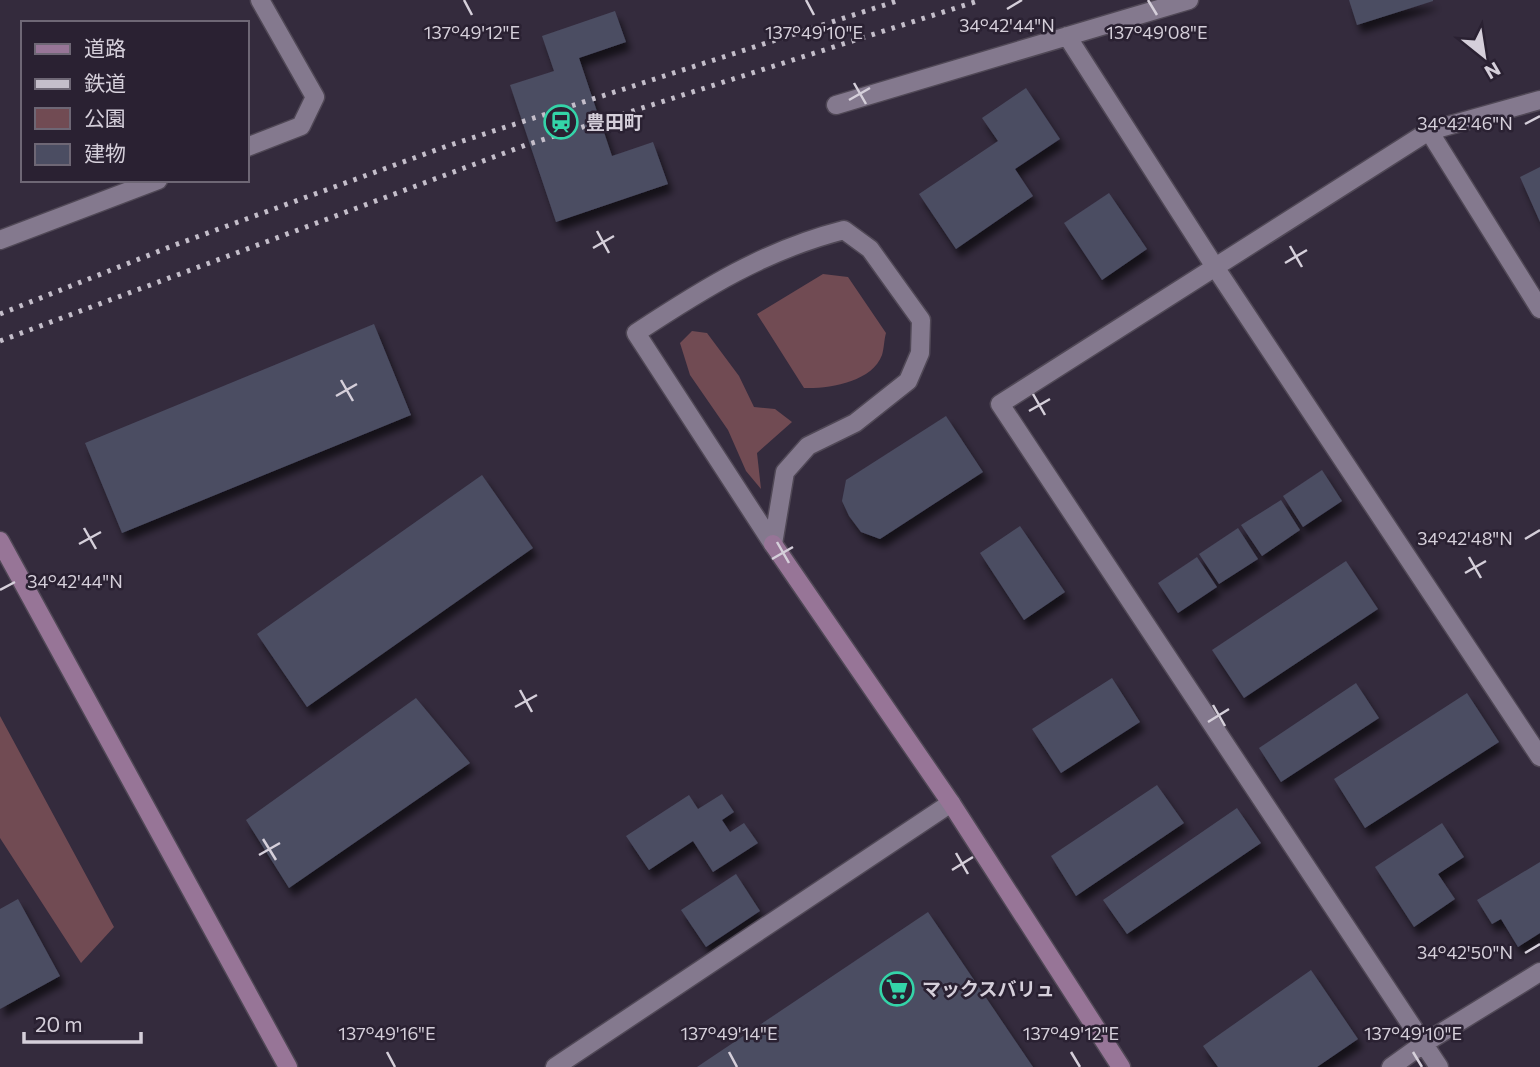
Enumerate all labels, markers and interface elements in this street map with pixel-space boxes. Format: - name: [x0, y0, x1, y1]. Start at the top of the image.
- text: 34°42'44"N: [959, 14, 1055, 36]
- legend: [21, 21, 248, 182]
- text: 137°49'12"E: [424, 21, 520, 43]
- text: 137°49'10"E: [765, 21, 863, 43]
- text: 137°49'08"E: [1106, 21, 1208, 43]
- north arrow: [1449, 21, 1519, 91]
- text: 道路: [84, 35, 126, 60]
- text: N: [1481, 58, 1505, 85]
- text: 鉄道: [84, 70, 126, 95]
- station icon: 豊田町: [542, 103, 580, 141]
- text: 公園: [84, 105, 126, 130]
- place label: 豊田町: [586, 110, 643, 133]
- text: 34°42'46"N: [1417, 112, 1513, 134]
- text: 建物: [84, 140, 126, 165]
- text: 34°42'48"N: [1417, 527, 1513, 549]
- text: 34°42'44"N: [27, 570, 123, 592]
- text: 34°42'50"N: [1417, 941, 1513, 963]
- supermarket icon: マックスバリュ: [878, 970, 916, 1008]
- place label: マックスバリュ: [922, 977, 1054, 1000]
- scale bar: [24, 1000, 142, 1044]
- text: 20 m: [35, 1011, 83, 1036]
- text: 137°49'16"E: [338, 1022, 436, 1044]
- text: 137°49'14"E: [680, 1022, 778, 1044]
- text: 137°49'12"E: [1023, 1022, 1119, 1044]
- text: 137°49'10"E: [1364, 1022, 1462, 1044]

